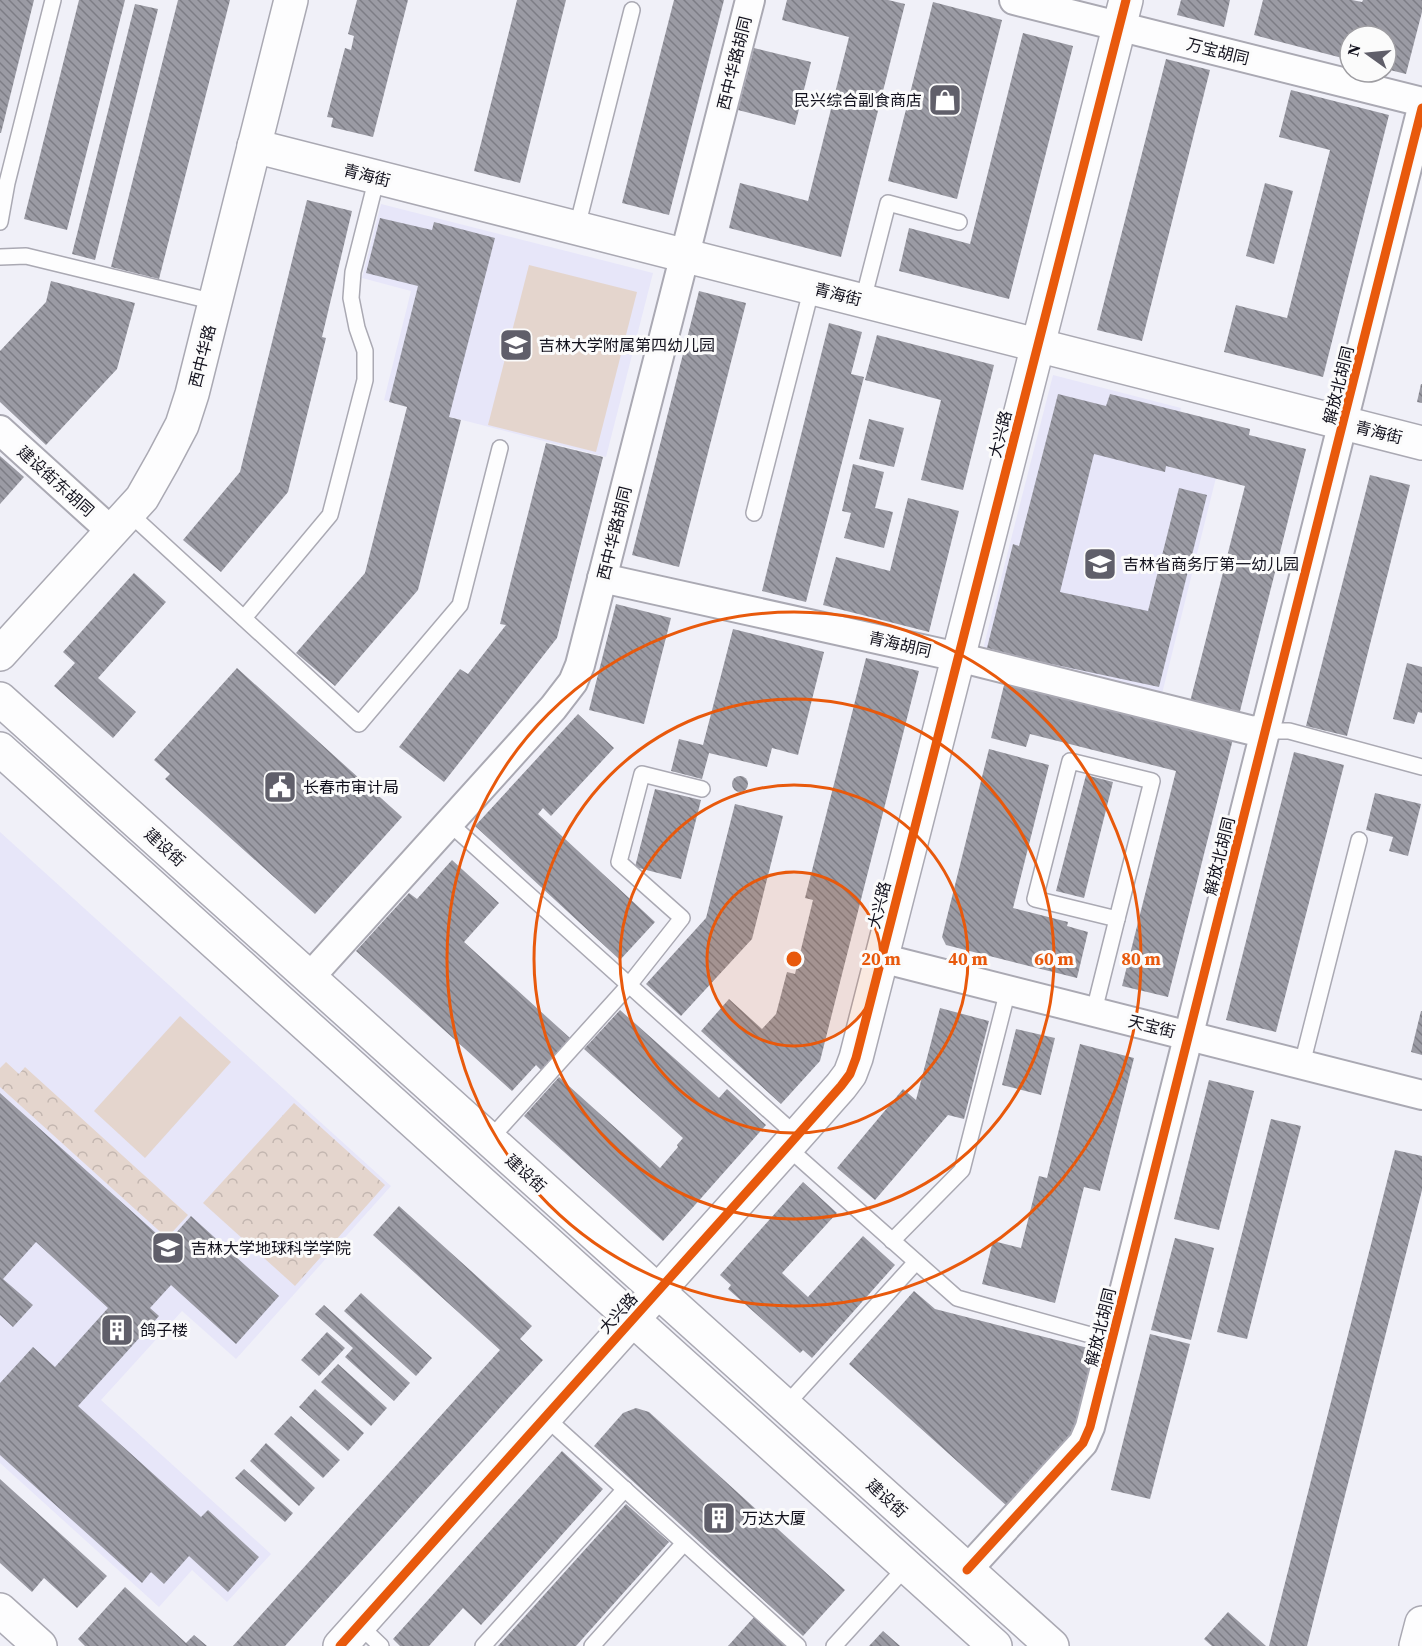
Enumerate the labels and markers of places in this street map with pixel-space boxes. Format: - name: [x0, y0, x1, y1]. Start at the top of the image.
- shop icon: 民兴综合副食商店: [927, 82, 963, 118]
- place label: 民兴综合副食商店: [794, 89, 922, 111]
- school or university icon: 吉林大学附属第四幼儿园: [498, 327, 534, 363]
- place label: 吉林大学附属第四幼儿园: [539, 334, 715, 356]
- school or university icon: 吉林省商务厅第一幼儿园: [1082, 546, 1118, 582]
- place label: 吉林省商务厅第一幼儿园: [1123, 553, 1299, 575]
- public building icon: 长春市审计局: [262, 769, 298, 805]
- place label: 长春市审计局: [303, 776, 399, 798]
- centre of rings: [784, 949, 804, 969]
- school or university icon: 吉林大学地球科学学院: [150, 1230, 186, 1266]
- place label: 吉林大学地球科学学院: [191, 1237, 351, 1259]
- building icon: 鸽子楼: [99, 1312, 135, 1348]
- place label: 鸽子楼: [140, 1319, 188, 1341]
- building icon: 万达大厦: [701, 1500, 737, 1536]
- place label: 万达大厦: [742, 1507, 806, 1529]

